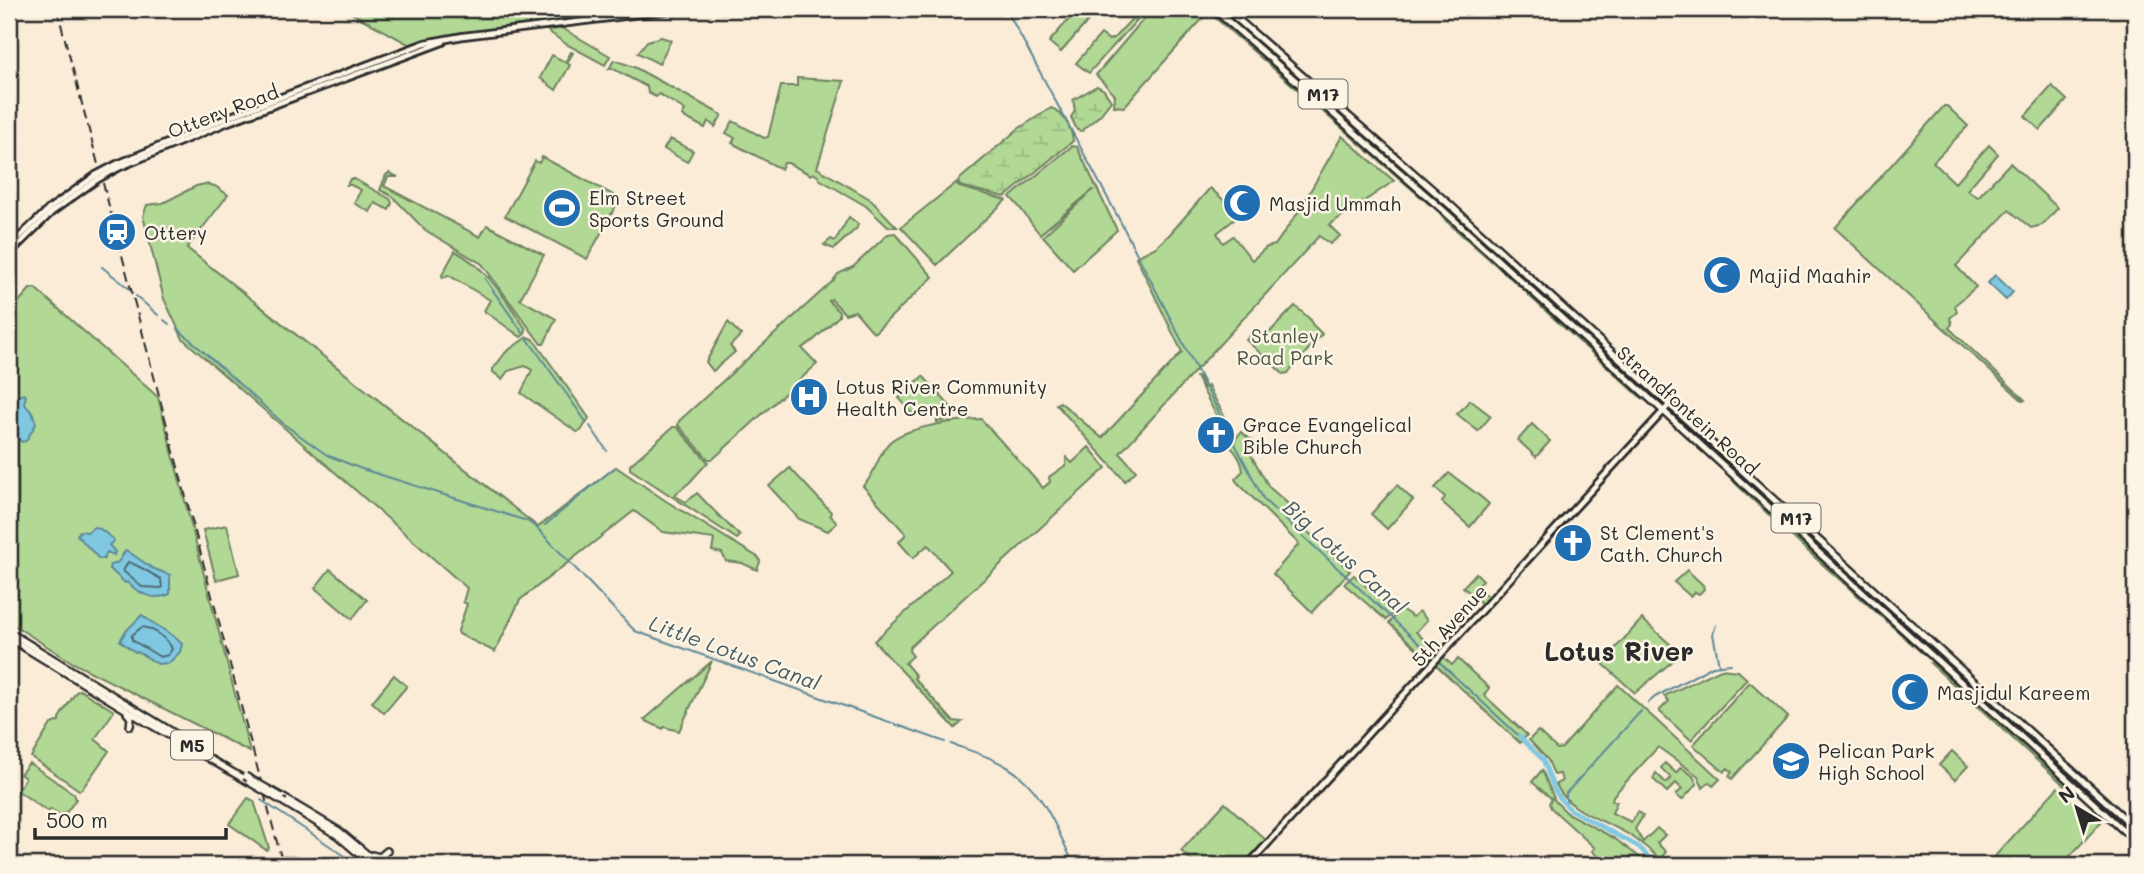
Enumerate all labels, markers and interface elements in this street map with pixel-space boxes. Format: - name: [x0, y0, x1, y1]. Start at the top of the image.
- street label: Ottery Road: [164, 78, 282, 144]
- road number: M17: [1298, 80, 1348, 108]
- mosque icon: Masjid Ummah: [1221, 182, 1263, 224]
- place label: Elm Street Sports Ground: [589, 185, 724, 232]
- sports icon: Elm Street Sports Ground: [541, 187, 583, 229]
- place label: Masjid Ummah: [1269, 191, 1401, 216]
- station icon: Ottery: [96, 211, 138, 253]
- place label: Ottery: [144, 220, 207, 245]
- mosque icon: Majid Maahir: [1701, 254, 1743, 296]
- place label: Majid Maahir: [1749, 263, 1871, 288]
- park label: Stanley Road Park: [1237, 323, 1333, 370]
- street label: Strandfontein Road: [1612, 340, 1764, 480]
- place label: Lotus River Community Health Centre: [836, 374, 1047, 421]
- hospital icon: Lotus River Community Health Centre: [788, 376, 830, 418]
- place label: Grace Evangelical Bible Church: [1243, 412, 1412, 459]
- church icon: Grace Evangelical Bible Church: [1195, 414, 1237, 456]
- water label: Big Lotus Canal: [1278, 493, 1414, 619]
- road number: M17: [1772, 504, 1820, 532]
- place label: St Clement's Cath. Church: [1600, 520, 1722, 567]
- church icon: St Clement's Cath. Church: [1552, 522, 1594, 564]
- street label: 5th Avenue: [1406, 579, 1492, 671]
- water label: Little Lotus Canal: [646, 609, 825, 696]
- district label: Lotus River: [1544, 634, 1694, 668]
- mosque icon: Masjidul Kareem: [1889, 671, 1931, 713]
- place label: Masjidul Kareem: [1937, 680, 2090, 705]
- road number: M5: [171, 730, 213, 760]
- place label: Pelican Park High School: [1818, 738, 1935, 785]
- school or university icon: Pelican Park High School: [1770, 740, 1812, 782]
- north arrow: [2042, 772, 2112, 842]
- text: N: [2053, 780, 2080, 808]
- scale bar: [35, 797, 226, 841]
- text: 500 m: [46, 806, 108, 833]

